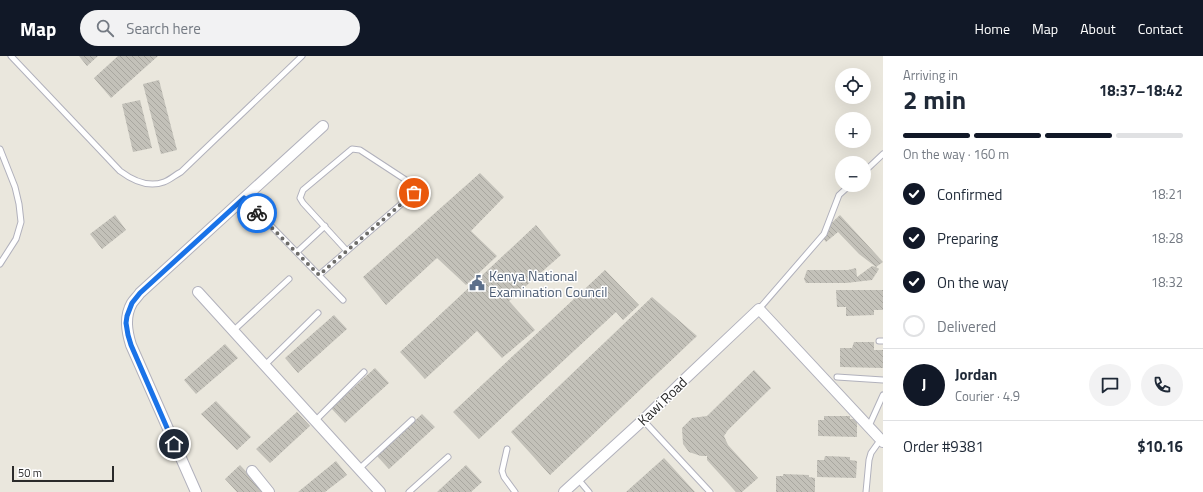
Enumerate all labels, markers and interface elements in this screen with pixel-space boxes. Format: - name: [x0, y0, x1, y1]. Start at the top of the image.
- search box: [80, 10, 360, 46]
- text: Map: [20, 14, 56, 43]
- icon: search: [94, 17, 116, 39]
- text: Search here: [126, 17, 201, 40]
- text: Home: [975, 18, 1010, 39]
- text: Map: [1032, 18, 1058, 39]
- text: About: [1080, 18, 1116, 39]
- text: Contact: [1138, 18, 1183, 39]
- text: Arriving in: [903, 65, 958, 85]
- map controls: [835, 68, 871, 192]
- button: locate: [835, 68, 871, 104]
- text: 18:37–18:42: [1099, 79, 1183, 102]
- text: 2 min: [903, 80, 966, 119]
- button: +: [835, 112, 871, 148]
- text: On the way · 160 m: [903, 144, 1009, 164]
- button: −: [835, 156, 871, 192]
- pin: [397, 176, 431, 210]
- icon: bag: [403, 182, 425, 204]
- icon: check: [903, 183, 925, 205]
- text: Confirmed: [937, 183, 1002, 206]
- text: 18:21: [1151, 184, 1183, 204]
- courier: [237, 193, 277, 233]
- icon: bike: [246, 202, 268, 224]
- icon: check: [903, 227, 925, 249]
- text: Preparing: [937, 227, 998, 250]
- text: 18:28: [1151, 228, 1183, 248]
- place label: Kenya National Examination Council: [489, 265, 608, 302]
- icon: check: [903, 271, 925, 293]
- text: On the way: [937, 271, 1009, 294]
- text: 18:32: [1151, 272, 1183, 292]
- public building icon: Kenya National Examination Council: [468, 274, 486, 292]
- text: Delivered: [937, 315, 996, 338]
- text: Jordan: [955, 363, 997, 386]
- button: chat: [1089, 364, 1131, 406]
- button: phone: [1141, 364, 1183, 406]
- street label: Kawi Road: [632, 372, 692, 430]
- text: J: [922, 373, 926, 396]
- text: Courier · 4.9: [955, 386, 1020, 406]
- pin: [157, 427, 191, 461]
- icon: home: [163, 433, 185, 455]
- text: Order #9381: [903, 435, 984, 458]
- text: $10.16: [1137, 435, 1183, 458]
- scale bar: [12, 464, 114, 483]
- text: 50 m: [18, 465, 42, 481]

